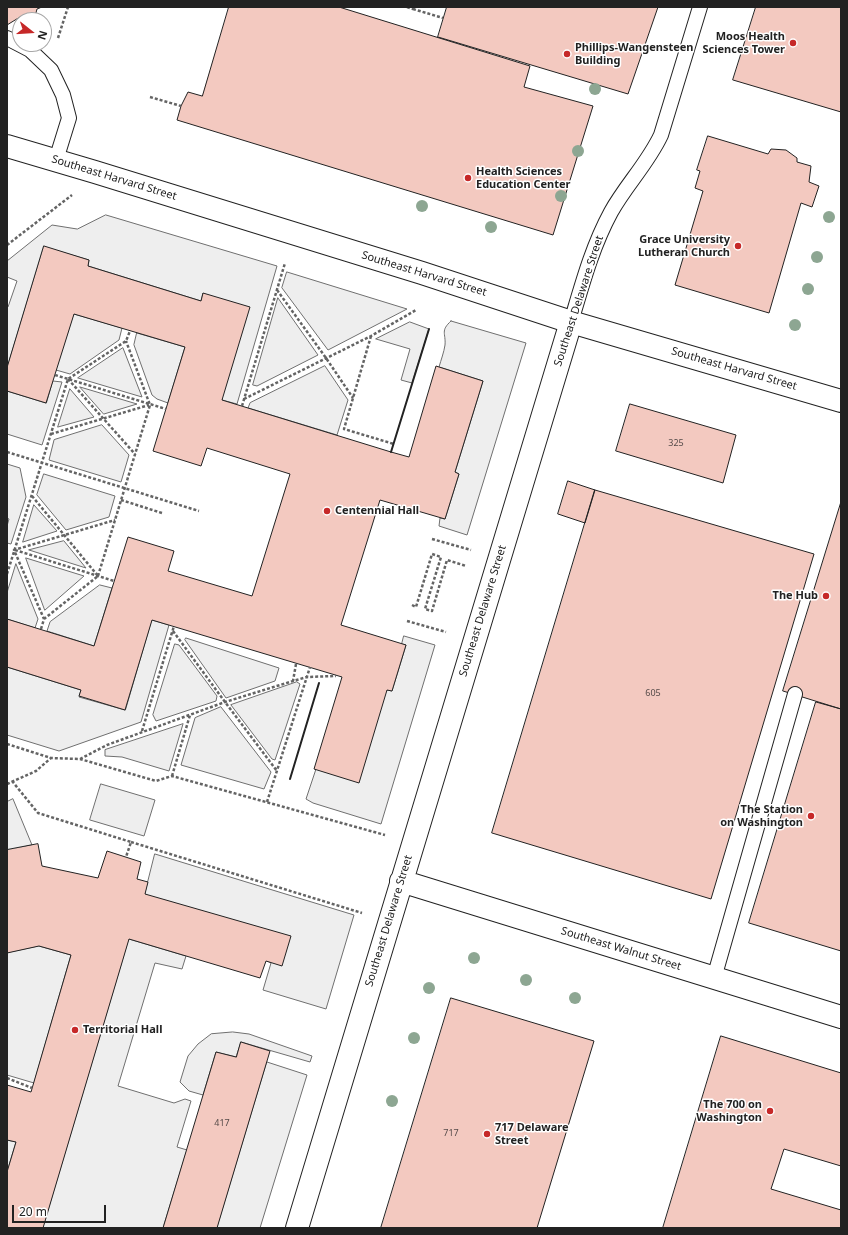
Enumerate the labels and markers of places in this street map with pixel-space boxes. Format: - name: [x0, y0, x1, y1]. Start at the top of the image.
- place label: Moos Health Sciences Tower: [703, 30, 785, 56]
- marker: Moos Health Sciences Tower: [788, 38, 798, 48]
- place label: Phillips-Wangensteen Building: [575, 41, 694, 67]
- marker: Phillips-Wangensteen Building: [562, 49, 572, 59]
- place label: Health Sciences Education Center: [476, 165, 571, 191]
- marker: Health Sciences Education Center: [463, 173, 473, 183]
- place label: Grace University Lutheran Church: [638, 233, 730, 259]
- marker: Grace University Lutheran Church: [733, 241, 743, 251]
- place label: Centennial Hall: [335, 504, 419, 518]
- marker: Centennial Hall: [322, 506, 332, 516]
- place label: The Hub: [773, 589, 818, 603]
- marker: The Hub: [821, 591, 831, 601]
- place label: The Station on Washington: [720, 803, 803, 829]
- marker: The Station on Washington: [806, 811, 816, 821]
- place label: Territorial Hall: [83, 1023, 162, 1037]
- marker: Territorial Hall: [70, 1025, 80, 1035]
- place label: The 700 on Washington: [696, 1098, 762, 1124]
- marker: The 700 on Washington: [765, 1106, 775, 1116]
- place label: 717 Delaware Street: [495, 1121, 568, 1147]
- marker: 717 Delaware Street: [482, 1129, 492, 1139]

